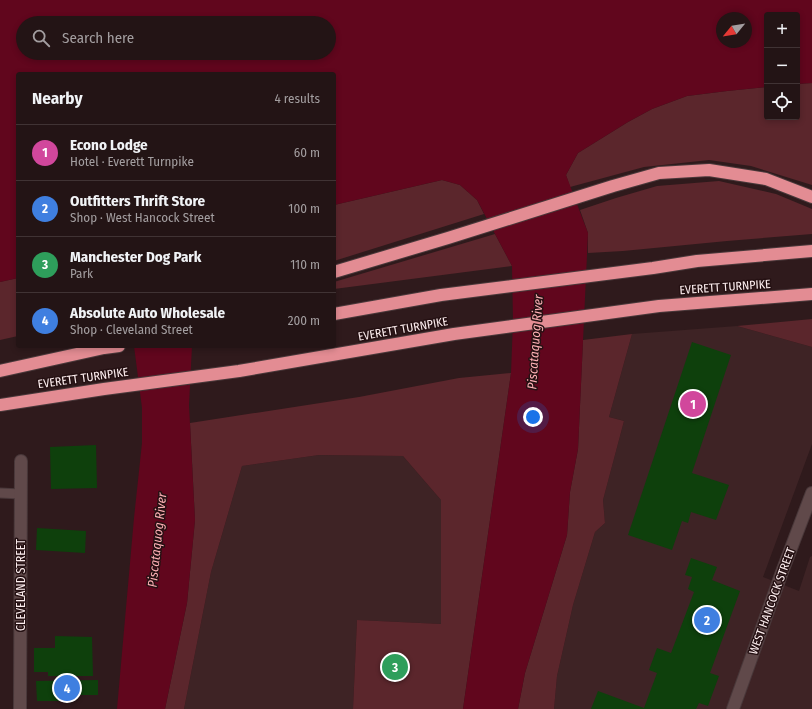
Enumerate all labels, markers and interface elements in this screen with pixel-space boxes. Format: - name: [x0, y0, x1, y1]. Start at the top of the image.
- north arrow: [716, 12, 752, 48]
- map controls: [764, 12, 800, 120]
- button: +: [764, 12, 800, 48]
- search box: [16, 16, 336, 60]
- icon: search: [30, 27, 52, 49]
- text: Search here: [62, 29, 134, 47]
- button: −: [764, 48, 800, 84]
- button: locate: [764, 84, 800, 120]
- text: Nearby: [32, 88, 83, 109]
- text: 4 results: [274, 91, 320, 106]
- text: Econo Lodge: [70, 136, 148, 154]
- text: 1: [42, 145, 48, 160]
- text: 60 m: [294, 145, 320, 160]
- text: Hotel · Everett Turnpike: [70, 154, 194, 169]
- text: Outfitters Thrift Store: [70, 192, 205, 210]
- text: 2: [42, 201, 48, 216]
- text: 100 m: [288, 201, 320, 216]
- text: Shop · West Hancock Street: [70, 210, 215, 225]
- text: Manchester Dog Park: [70, 248, 201, 266]
- text: 3: [42, 257, 48, 272]
- text: 110 m: [290, 257, 320, 272]
- text: Park: [70, 266, 93, 281]
- street label: EVERETT TURNPIKE: [679, 277, 771, 297]
- water label: Piscataquog River: [524, 294, 546, 390]
- text: Absolute Auto Wholesale: [70, 304, 225, 322]
- text: 4: [42, 313, 48, 328]
- text: 200 m: [288, 313, 320, 328]
- street label: EVERETT TURNPIKE: [357, 314, 450, 344]
- text: Shop · Cleveland Street: [70, 322, 193, 337]
- street label: EVERETT TURNPIKE: [37, 365, 130, 391]
- pin: 1: [680, 389, 706, 419]
- your location: [523, 407, 543, 427]
- water label: Piscataquog River: [145, 491, 169, 588]
- street label: CLEVELAND STREET: [14, 539, 28, 631]
- street label: WEST HANCOCK STREET: [746, 545, 798, 656]
- pin: 2: [694, 605, 720, 635]
- pin: 3: [382, 652, 408, 682]
- pin: 4: [54, 673, 80, 703]

